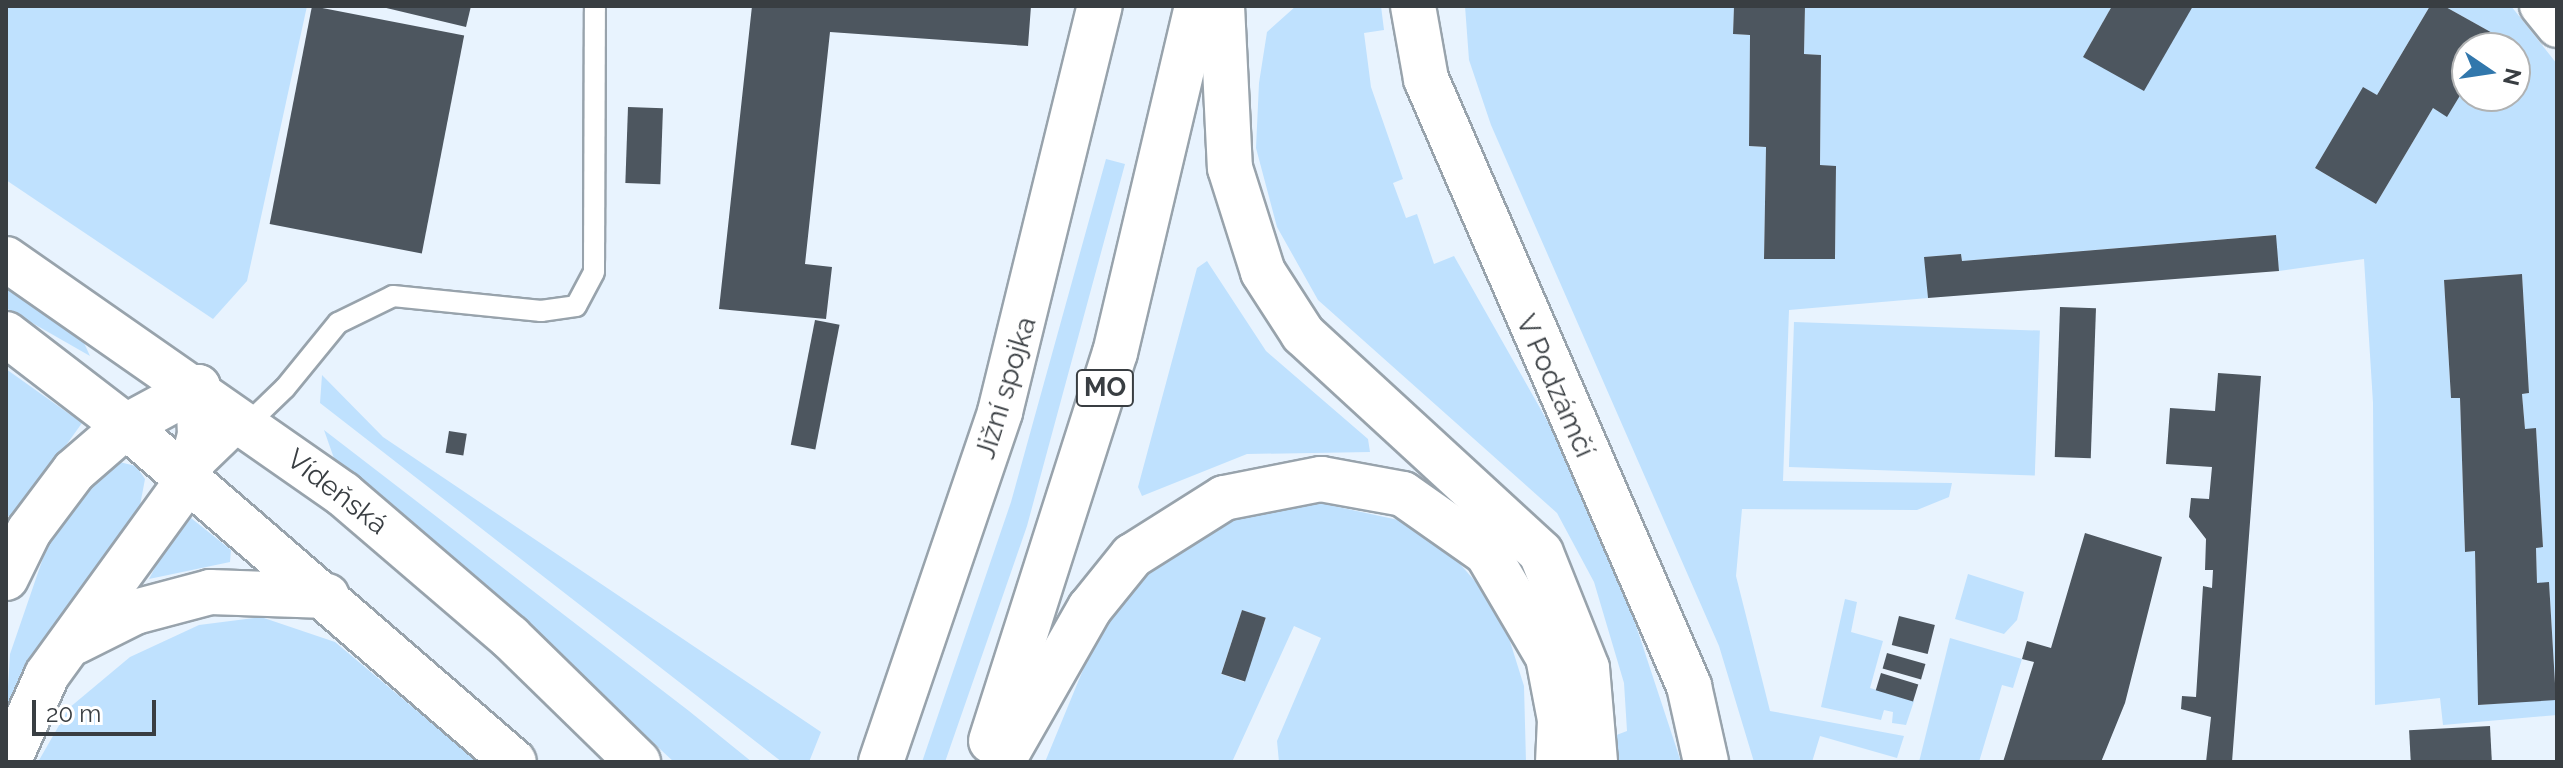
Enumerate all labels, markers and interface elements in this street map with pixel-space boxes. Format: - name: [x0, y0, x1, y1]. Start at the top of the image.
- north arrow: [2451, 32, 2531, 112]
- text: N: [2498, 66, 2527, 88]
- street label: V Podzámčí: [1508, 309, 1602, 463]
- street label: Jižní spojka: [968, 313, 1044, 463]
- road number: MO: [1075, 366, 1135, 410]
- street label: Vídeňská: [280, 442, 394, 542]
- scale bar: [36, 684, 160, 734]
- text: 20 m: [46, 699, 101, 728]

